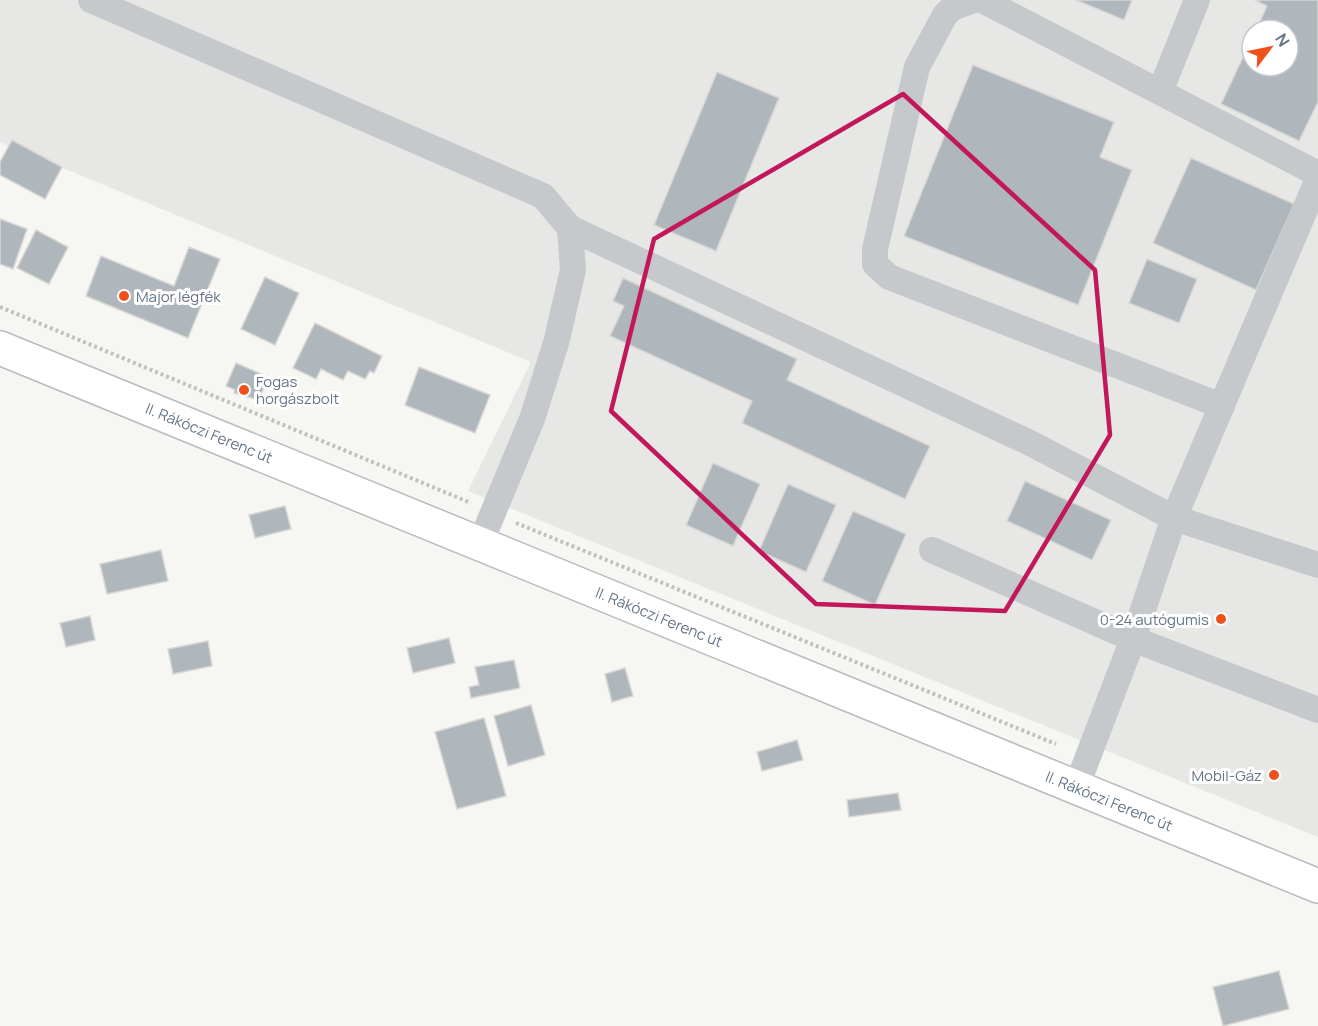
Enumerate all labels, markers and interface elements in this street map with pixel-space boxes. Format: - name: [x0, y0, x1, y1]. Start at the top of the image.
- north arrow: [1240, 18, 1300, 78]
- text: N: [1270, 29, 1295, 51]
- place label: Major légfék: [136, 286, 221, 307]
- marker: Major légfék: [117, 289, 131, 303]
- place label: Fogas horgászbolt: [256, 371, 339, 409]
- marker: Fogas horgászbolt: [237, 383, 251, 397]
- street label: II. Rákóczi Ferenc út: [142, 398, 276, 468]
- street label: II. Rákóczi Ferenc út: [592, 582, 726, 652]
- place label: 0-24 autógumis: [1100, 609, 1209, 630]
- marker: 0-24 autógumis: [1214, 612, 1228, 626]
- place label: Mobil-Gáz: [1191, 765, 1262, 786]
- street label: II. Rákóczi Ferenc út: [1042, 766, 1176, 836]
- marker: Mobil-Gáz: [1267, 768, 1281, 782]

